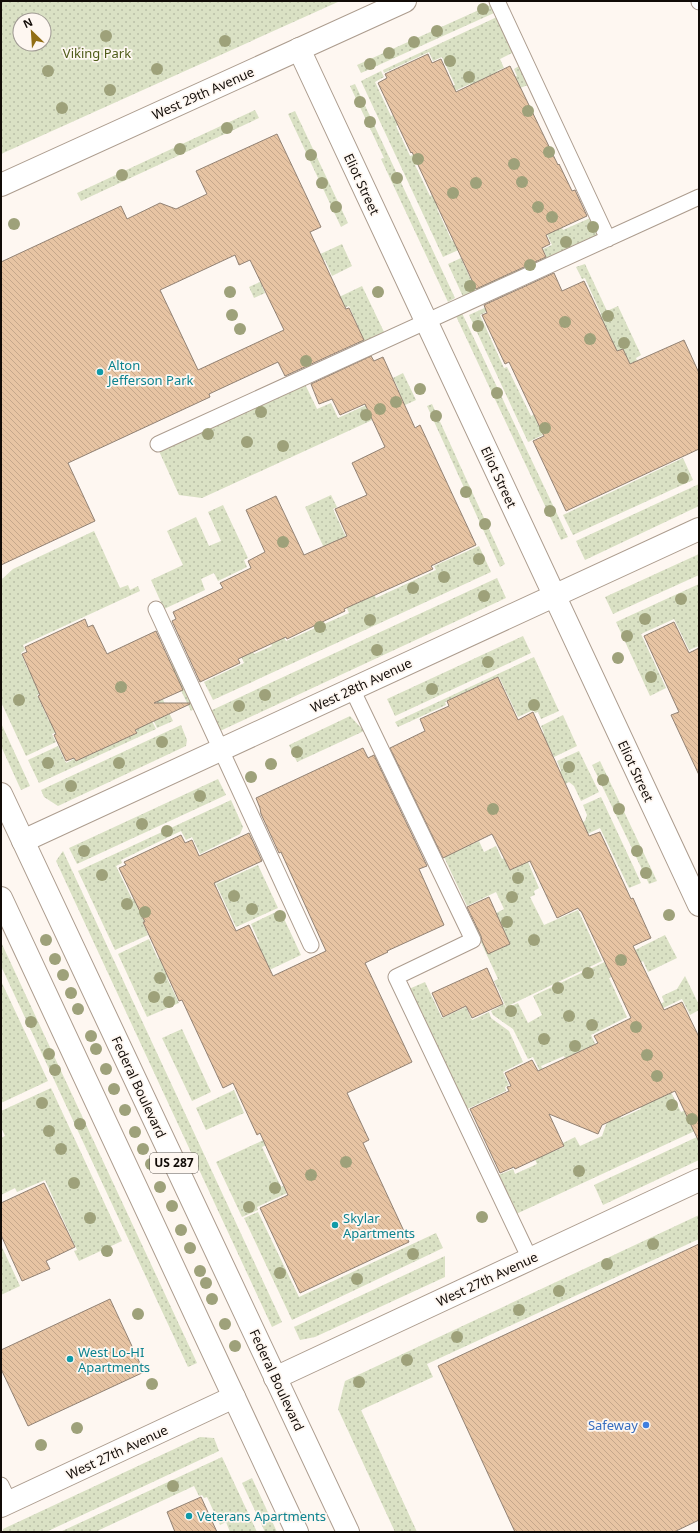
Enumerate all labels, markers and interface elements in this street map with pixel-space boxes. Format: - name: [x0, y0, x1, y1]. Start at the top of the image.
- north arrow: [12, 12, 52, 52]
- text: N: [20, 14, 35, 31]
- park label: Viking Park: [63, 44, 131, 62]
- street label: West 29th Avenue: [149, 62, 257, 124]
- street label: Eliot Street: [340, 150, 384, 218]
- place label: Alton Jefferson Park: [106, 356, 194, 389]
- marker: Alton Jefferson Park: [95, 367, 105, 377]
- street label: Eliot Street: [477, 443, 521, 511]
- street label: West 28th Avenue: [307, 654, 415, 716]
- street label: Eliot Street: [614, 737, 658, 805]
- street label: Federal Boulevard: [108, 1033, 170, 1141]
- road number: US 287: [150, 1153, 198, 1173]
- place label: Skylar Apartments: [343, 1209, 415, 1242]
- marker: Skylar Apartments: [330, 1220, 340, 1230]
- street label: West 27th Avenue: [433, 1248, 541, 1310]
- street label: Federal Boulevard: [246, 1326, 308, 1434]
- place label: West Lo-HI Apartments: [78, 1343, 150, 1376]
- marker: West Lo-HI Apartments: [65, 1354, 75, 1364]
- place label: Safeway: [588, 1416, 638, 1434]
- marker: Safeway: [641, 1420, 651, 1430]
- street label: West 27th Avenue: [63, 1421, 171, 1483]
- place label: Veterans Apartments: [197, 1507, 326, 1525]
- marker: Veterans Apartments: [184, 1511, 194, 1521]

